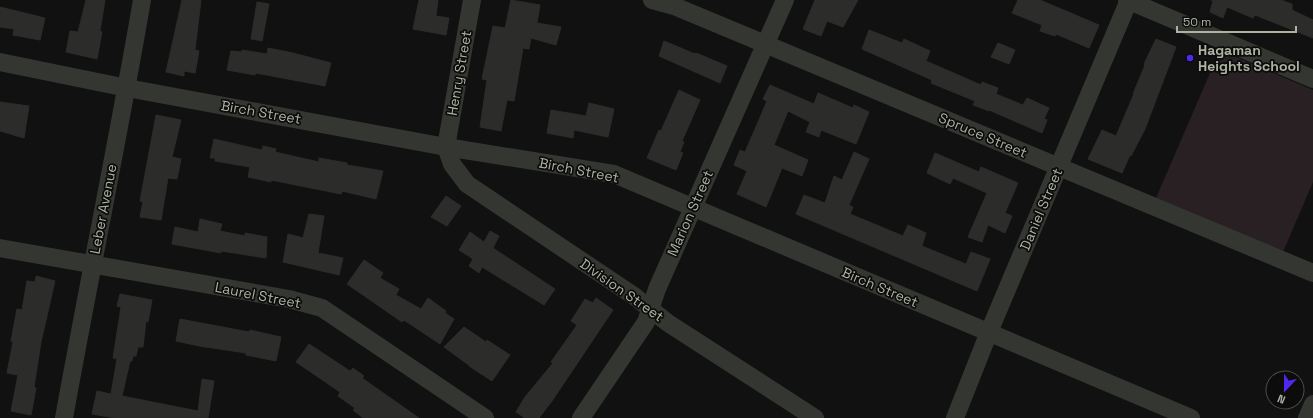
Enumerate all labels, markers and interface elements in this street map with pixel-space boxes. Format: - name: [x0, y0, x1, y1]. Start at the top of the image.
- scale bar: [1177, 8, 1296, 34]
- text: 50 m: [1183, 14, 1211, 30]
- street label: Henry Street: [443, 29, 475, 117]
- place label: Hagaman Heights School: [1198, 41, 1300, 75]
- marker: Hagaman Heights School: [1185, 53, 1195, 63]
- street label: Birch Street: [220, 96, 302, 128]
- street label: Spruce Street: [936, 108, 1030, 162]
- street label: Birch Street: [538, 153, 620, 187]
- street label: Leber Avenue: [85, 162, 121, 256]
- street label: Daniel Street: [1016, 165, 1066, 253]
- street label: Marion Street: [663, 167, 717, 259]
- street label: Division Street: [577, 254, 667, 326]
- street label: Birch Street: [839, 263, 921, 311]
- street label: Laurel Street: [213, 278, 303, 312]
- north arrow: [1265, 370, 1305, 410]
- text: N: [1275, 391, 1287, 407]

